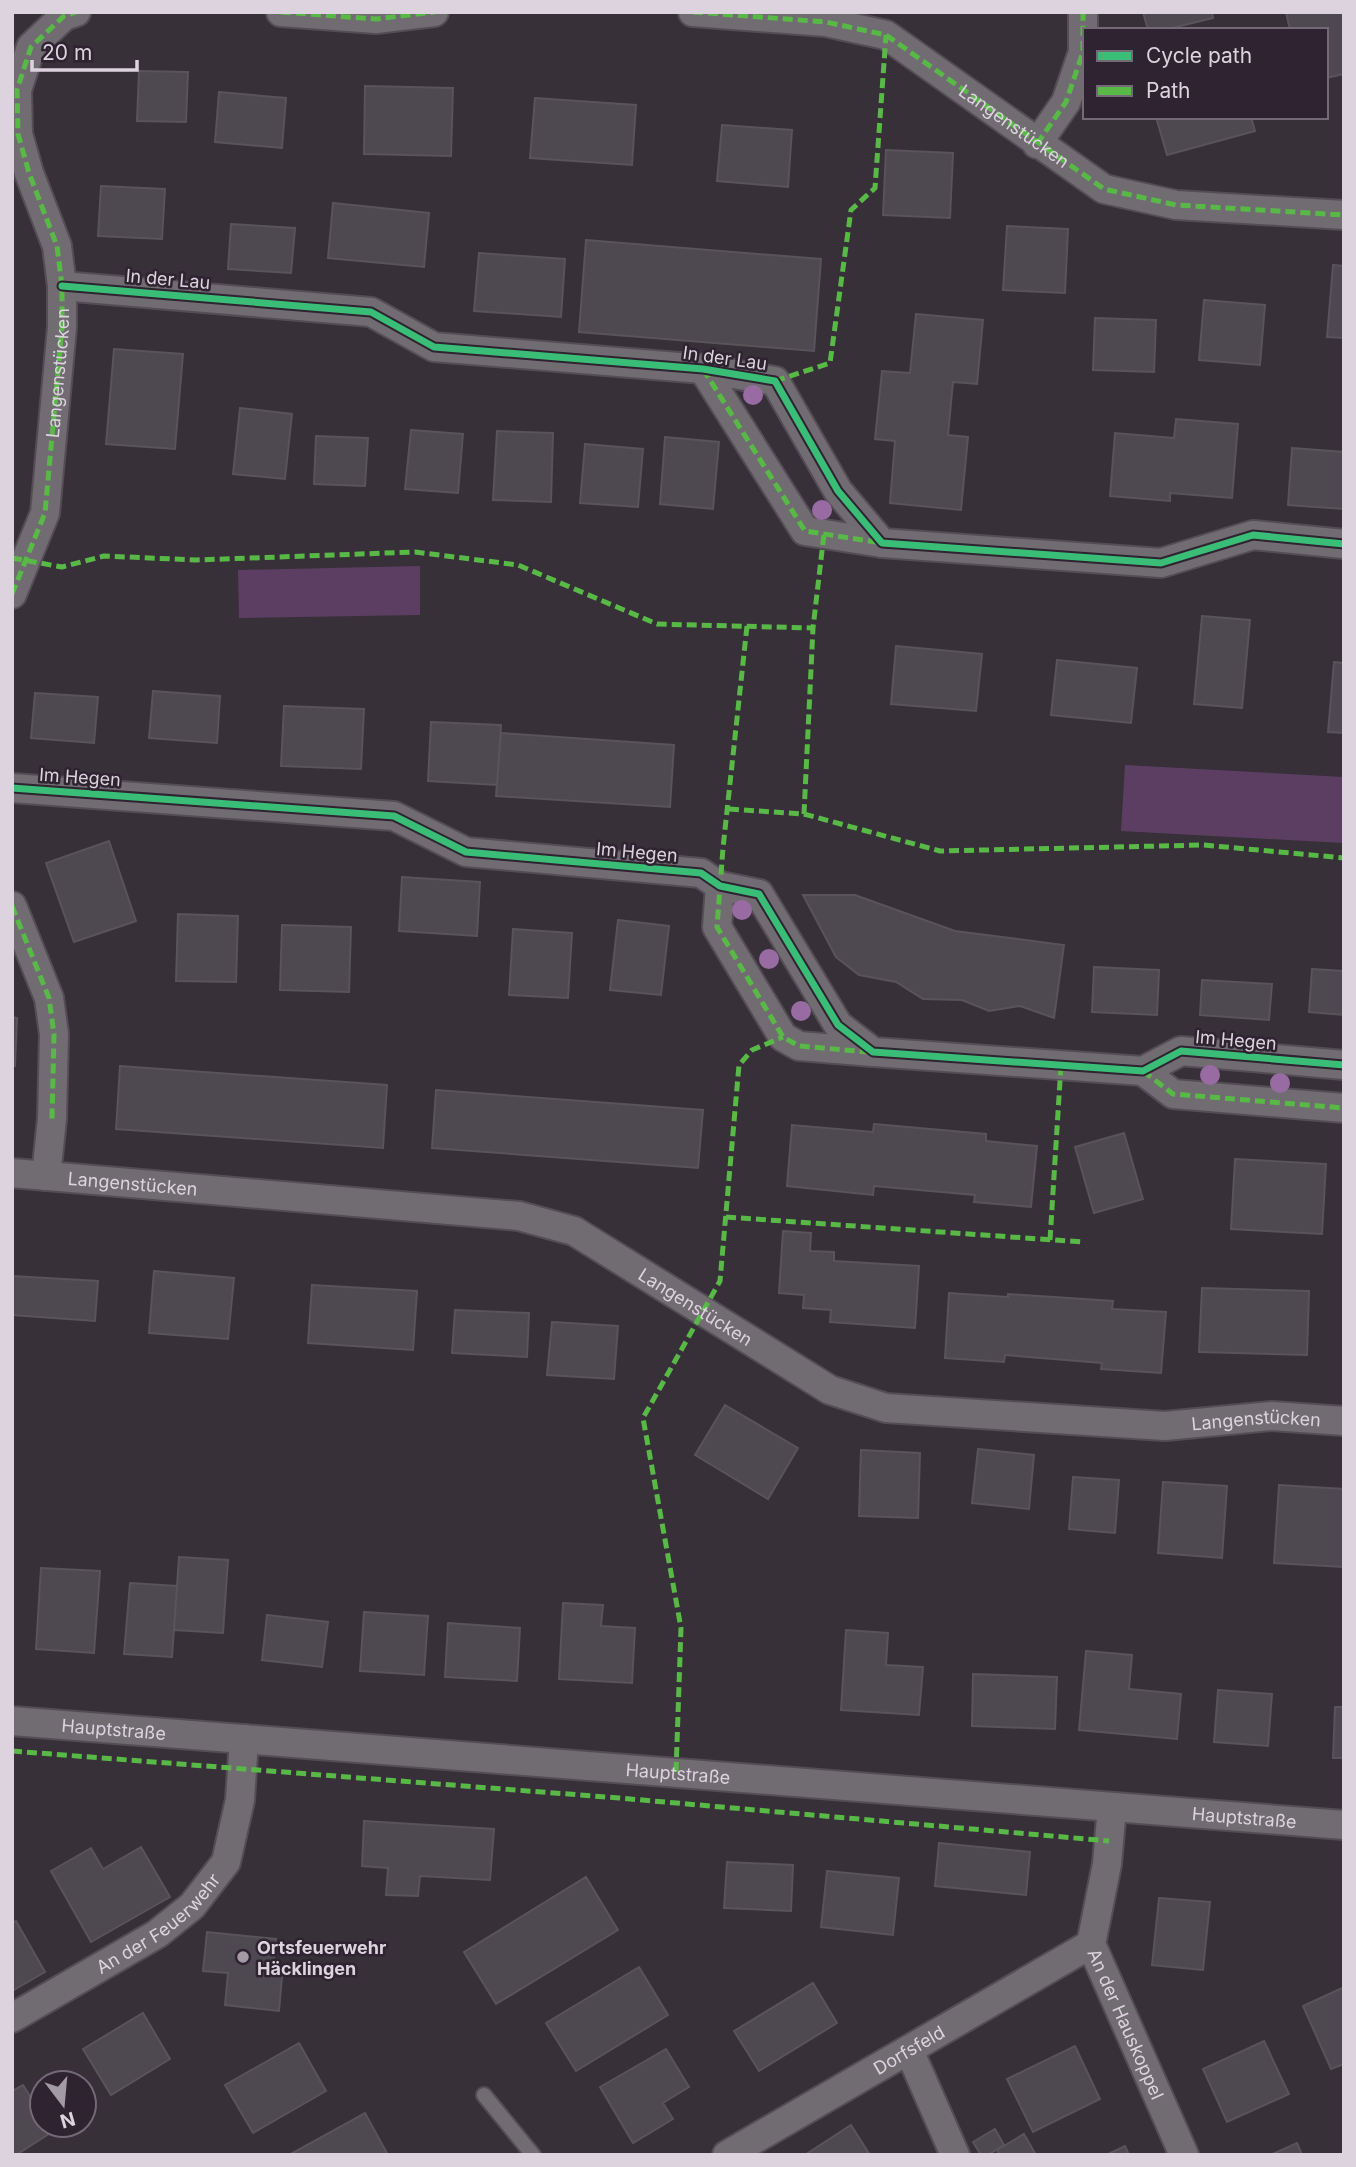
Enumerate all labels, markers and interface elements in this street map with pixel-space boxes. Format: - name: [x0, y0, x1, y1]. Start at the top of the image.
- scale bar: [32, 28, 136, 72]
- legend: [1083, 28, 1328, 119]
- text: 20 m: [42, 40, 92, 65]
- text: Cycle path: [1146, 43, 1252, 68]
- text: Path: [1146, 78, 1191, 103]
- street label: Langenstücken: [955, 80, 1074, 172]
- street label: In der Lau: [125, 265, 211, 293]
- street label: Langenstücken: [41, 308, 73, 439]
- street label: In der Lau: [682, 342, 768, 374]
- street label: Im Hegen: [39, 764, 121, 790]
- street label: Im Hegen: [595, 838, 679, 866]
- street label: Im Hegen: [1194, 1026, 1278, 1054]
- street label: Langenstücken: [67, 1167, 198, 1199]
- street label: Langenstücken: [635, 1263, 756, 1350]
- street label: Langenstücken: [1190, 1405, 1322, 1434]
- street label: Hauptstraße: [61, 1714, 167, 1743]
- street label: Hauptstraße: [625, 1758, 731, 1788]
- street label: Hauptstraße: [1191, 1803, 1297, 1832]
- street label: An der Feuerwehr: [92, 1869, 224, 1978]
- place label: Ortsfeuerwehr Häcklingen: [257, 1937, 386, 1979]
- street label: An der Hauskoppel: [1084, 1945, 1169, 2102]
- marker: Ortsfeuerwehr Häcklingen: [235, 1949, 251, 1965]
- street label: Dorfsfeld: [869, 2021, 948, 2078]
- north arrow: [28, 2069, 98, 2139]
- text: N: [57, 2107, 78, 2133]

